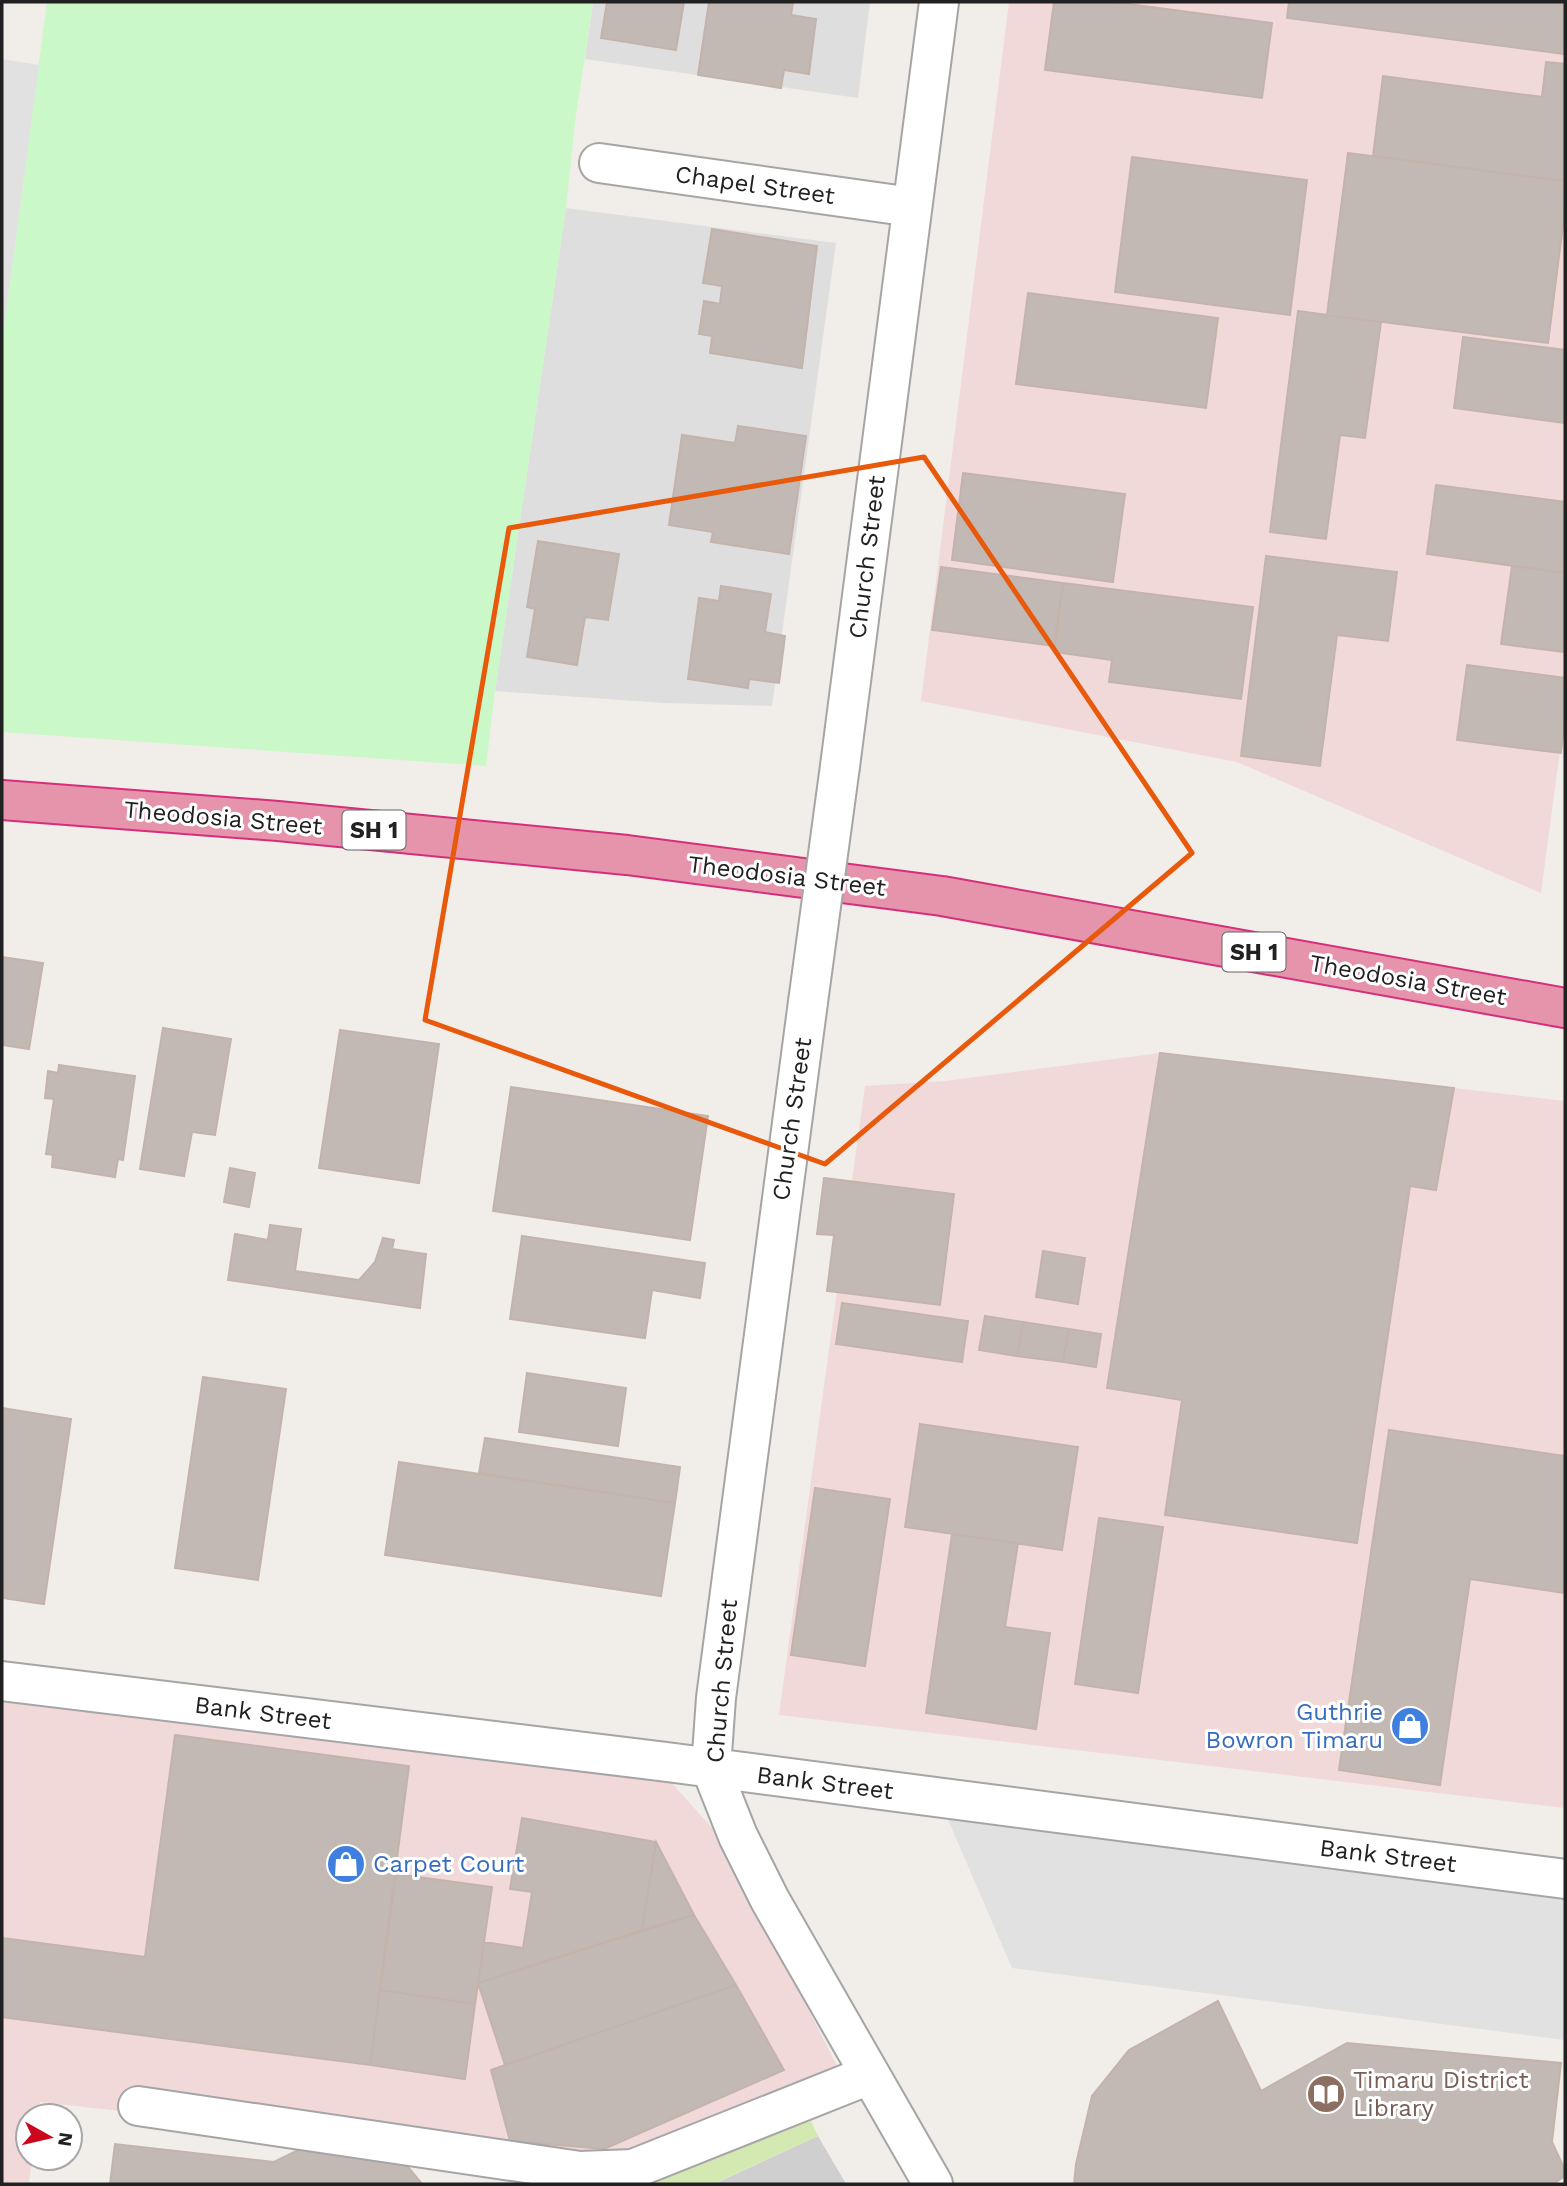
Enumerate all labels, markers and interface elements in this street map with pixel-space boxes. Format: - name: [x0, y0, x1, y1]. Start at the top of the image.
- street label: Chapel Street: [673, 160, 837, 210]
- street label: Church Street: [843, 474, 891, 640]
- street label: Theodosia Street: [123, 795, 323, 841]
- road number: SH 1: [342, 810, 406, 850]
- street label: Theodosia Street: [687, 850, 887, 902]
- road number: SH 1: [1222, 932, 1286, 972]
- street label: Theodosia Street: [1308, 949, 1508, 1011]
- street label: Church Street: [767, 1036, 817, 1202]
- street label: Church Street: [701, 1598, 743, 1764]
- street label: Bank Street: [193, 1691, 333, 1735]
- place label: Guthrie Bowron Timaru: [1205, 1698, 1383, 1754]
- shop icon: Guthrie Bowron Timaru: [1389, 1705, 1431, 1747]
- street label: Bank Street: [755, 1761, 895, 1805]
- street label: Bank Street: [1318, 1834, 1458, 1878]
- shop icon: Carpet Court: [325, 1843, 367, 1885]
- place label: Carpet Court: [373, 1850, 524, 1878]
- place label: Timaru District Library: [1353, 2066, 1529, 2122]
- library icon: Timaru District Library: [1305, 2073, 1347, 2115]
- north arrow: [14, 2102, 84, 2172]
- text: N: [53, 2131, 78, 2148]

